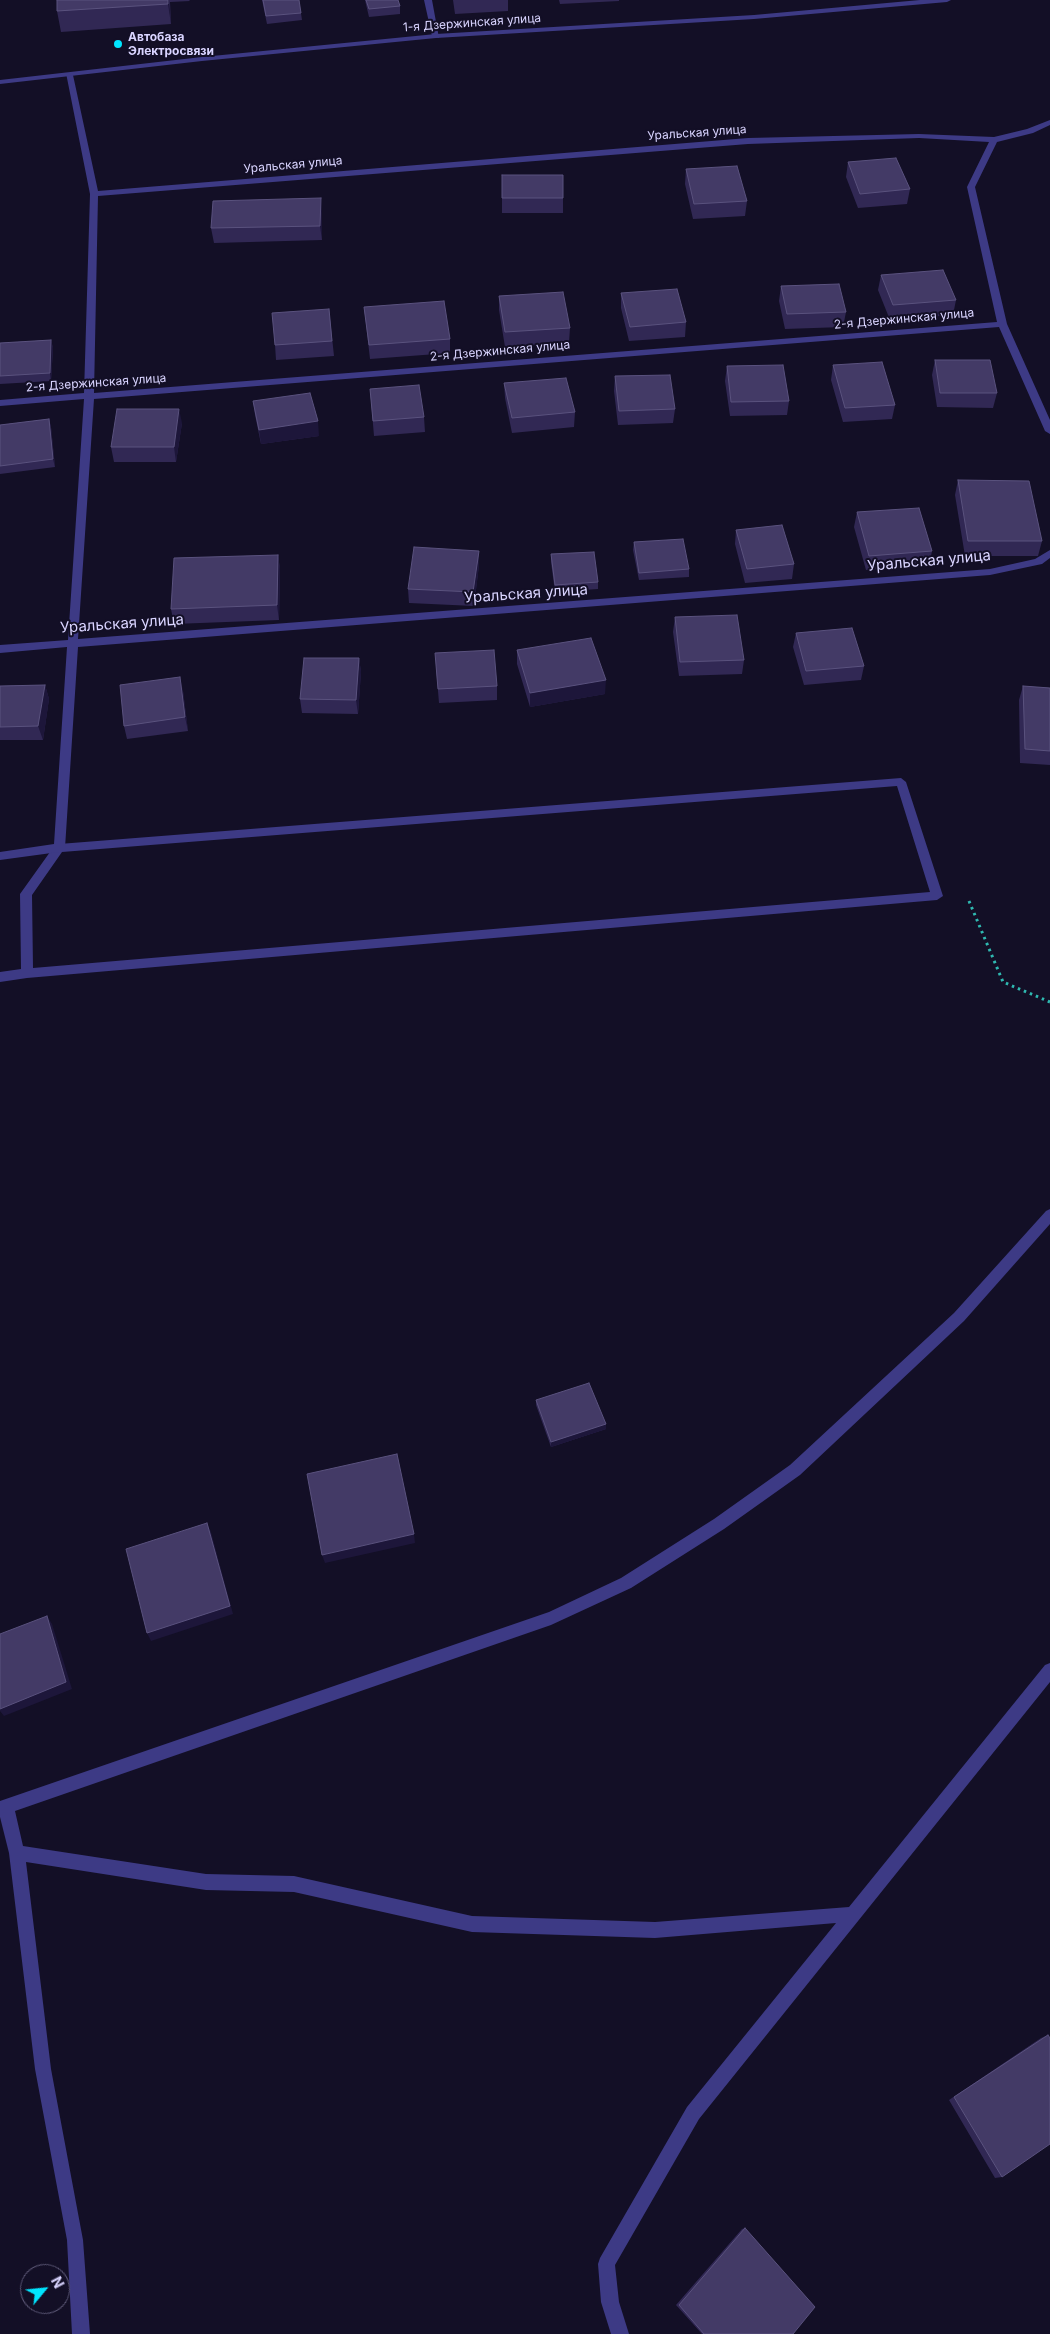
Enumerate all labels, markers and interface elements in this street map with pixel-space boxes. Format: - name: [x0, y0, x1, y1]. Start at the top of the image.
- street label: 1-я Дзержинская улица: [402, 11, 542, 35]
- place label: Автобаза Электросвязи: [128, 30, 214, 58]
- marker: Автобаза Электросвязи: [112, 38, 124, 50]
- street label: Уральская улица: [647, 122, 747, 144]
- street label: Уральская улица: [243, 154, 343, 176]
- street label: 2-я Дзержинская улица: [833, 306, 975, 332]
- street label: 2-я Дзержинская улица: [429, 338, 571, 364]
- street label: 2-я Дзержинская улица: [25, 371, 167, 395]
- street label: Уральская улица: [867, 547, 991, 575]
- street label: Уральская улица: [464, 581, 588, 607]
- street label: Уральская улица: [60, 611, 184, 637]
- north arrow: [20, 2264, 70, 2314]
- text: N: [48, 2273, 68, 2291]

